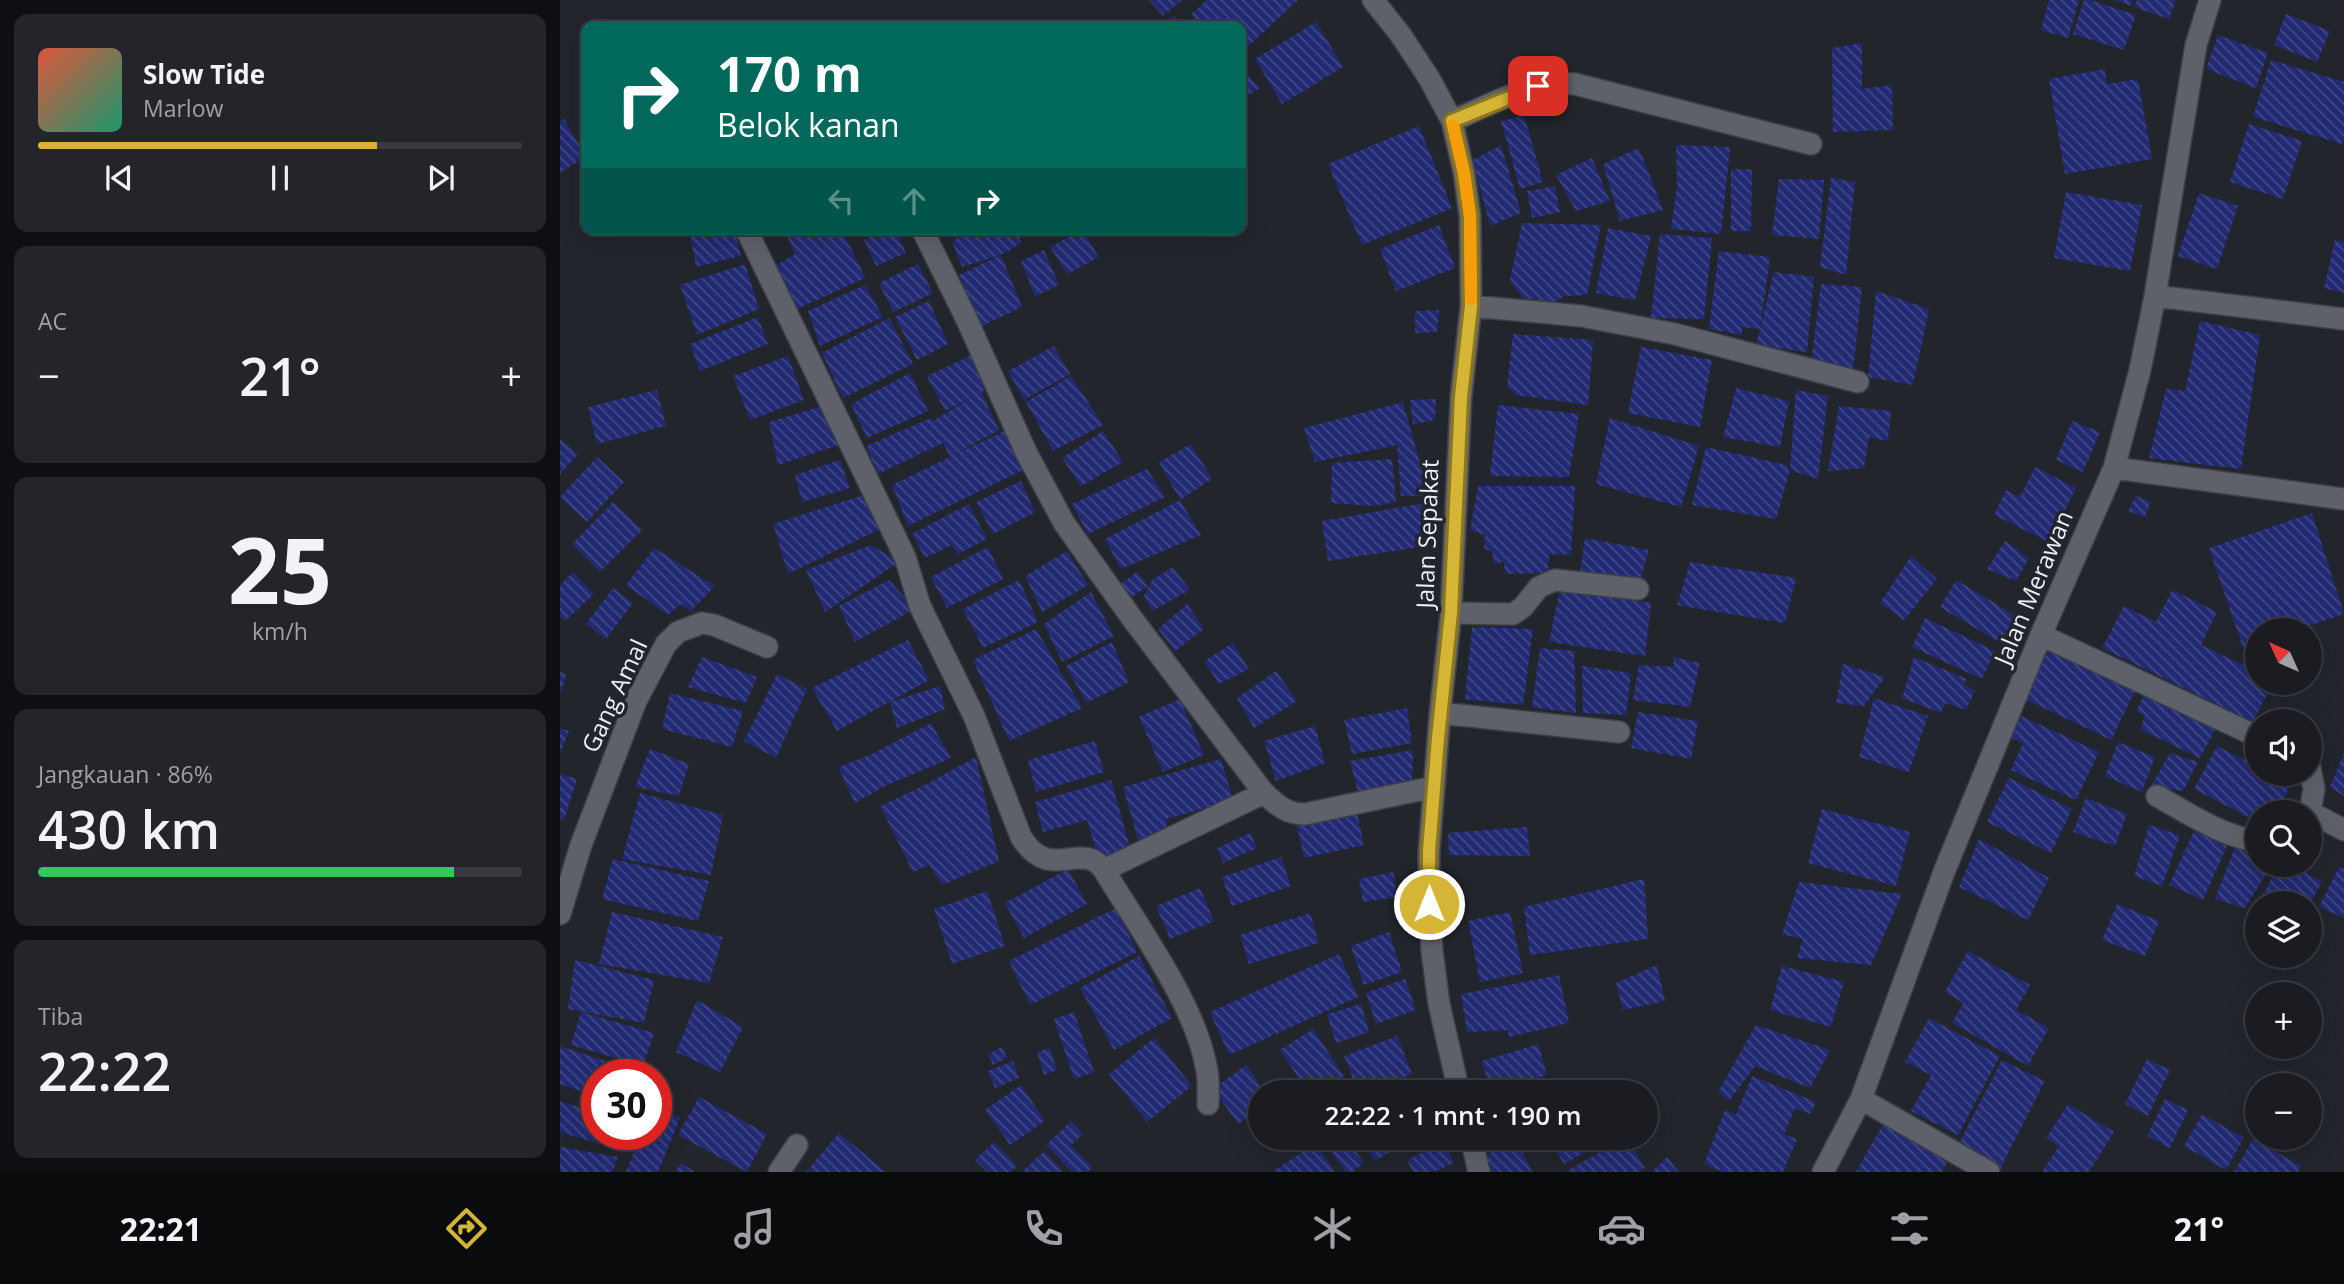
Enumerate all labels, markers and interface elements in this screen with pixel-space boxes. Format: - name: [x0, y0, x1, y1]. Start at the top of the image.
- text: 170 m: [717, 40, 862, 106]
- icon: right: [602, 49, 693, 140]
- text: Slow Tide: [143, 56, 265, 92]
- pin: [1508, 56, 1568, 116]
- icon: arrive: [1519, 67, 1557, 105]
- text: Marlow: [143, 92, 223, 124]
- text: Belok kanan: [717, 103, 900, 146]
- icon: previous: [100, 159, 138, 197]
- icon: pause: [261, 159, 299, 197]
- icon: next: [422, 159, 460, 197]
- icon: left: [822, 182, 860, 220]
- icon: ahead: [895, 182, 933, 220]
- icon: right: [968, 182, 1006, 220]
- text: AC: [38, 305, 67, 337]
- text: 21°: [239, 340, 321, 411]
- text: −: [38, 349, 60, 401]
- text: +: [500, 349, 522, 401]
- street label: Jalan Sepakat: [1407, 459, 1446, 611]
- street label: Jalan Merawan: [1984, 505, 2080, 672]
- text: 25: [228, 507, 332, 631]
- text: km/h: [252, 615, 308, 647]
- north arrow: [2245, 618, 2322, 695]
- map controls: [2245, 618, 2322, 1150]
- street label: Gang Amal: [573, 633, 654, 757]
- button: sound: [2245, 709, 2322, 786]
- text: Jangkauan · 86%: [38, 758, 213, 790]
- text: 430 km: [38, 793, 220, 864]
- button: search: [2245, 800, 2322, 877]
- position arrow: [1392, 867, 1466, 941]
- button: layers: [2245, 891, 2322, 968]
- button: +: [2245, 982, 2322, 1059]
- text: Tiba: [38, 1000, 83, 1032]
- text: 22:22: [38, 1035, 171, 1106]
- speed limit sign: 30: [581, 1059, 672, 1150]
- button: −: [2245, 1073, 2322, 1150]
- text: 22:22 · 1 mnt · 190 m: [1324, 1097, 1582, 1133]
- icon: directions: [442, 1204, 491, 1253]
- icon: music: [730, 1204, 779, 1253]
- icon: phone: [1019, 1204, 1068, 1253]
- icon: climate: [1308, 1204, 1357, 1253]
- icon: car: [1597, 1204, 1646, 1253]
- icon: filters: [1885, 1204, 1934, 1253]
- text: 22:21: [120, 1207, 202, 1250]
- text: 21°: [2174, 1207, 2224, 1250]

